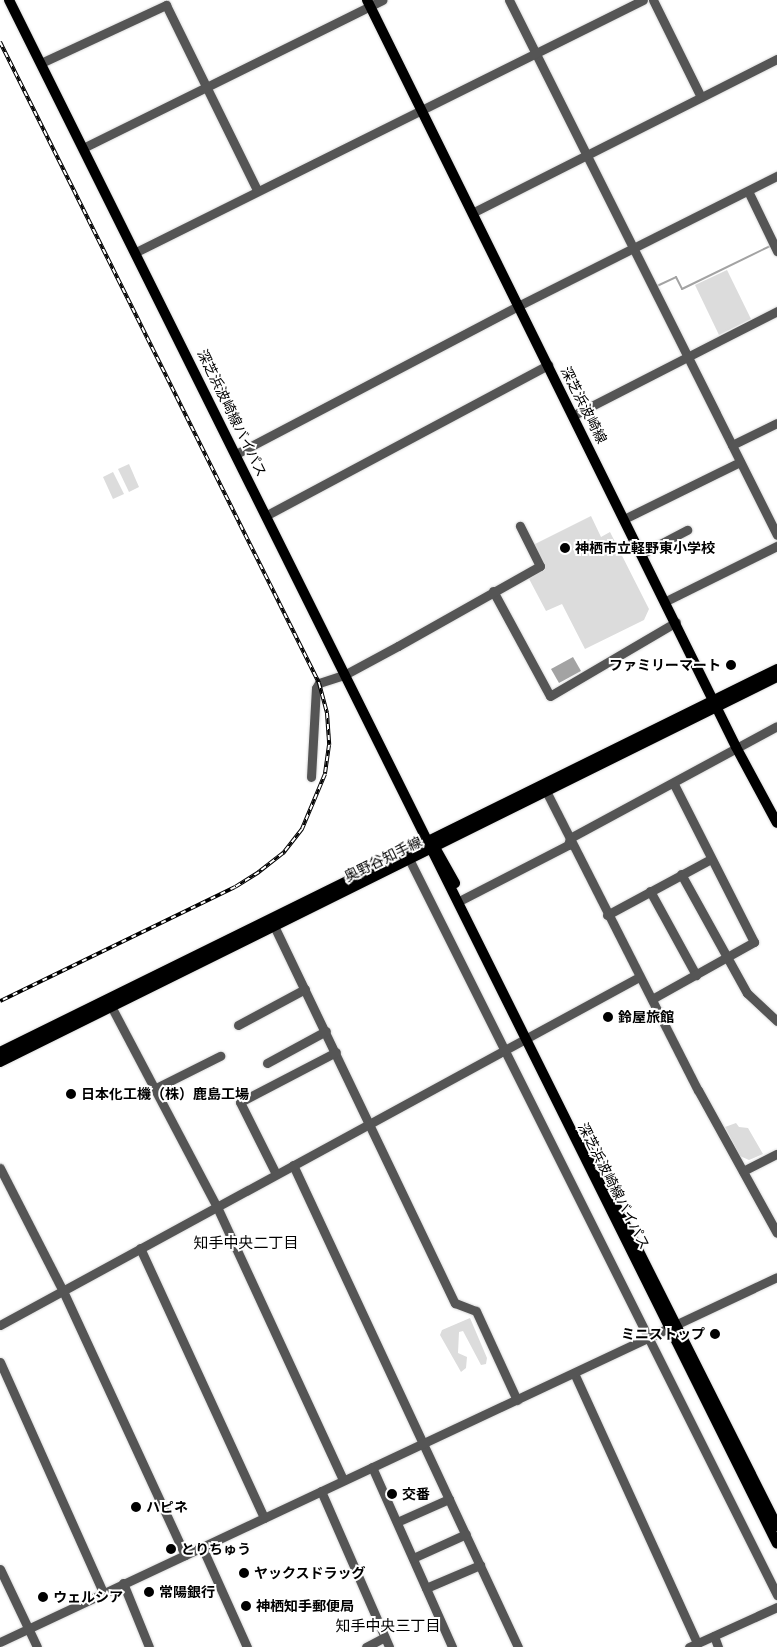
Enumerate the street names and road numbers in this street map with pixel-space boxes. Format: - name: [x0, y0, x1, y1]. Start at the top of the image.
- street label: 深芝浜波崎線バイパス: [194, 346, 270, 480]
- street label: 深芝浜波崎線: [557, 364, 611, 446]
- street label: 奥野谷知手線: [342, 833, 424, 885]
- street label: 深芝浜波崎線バイパス: [575, 1120, 653, 1252]

